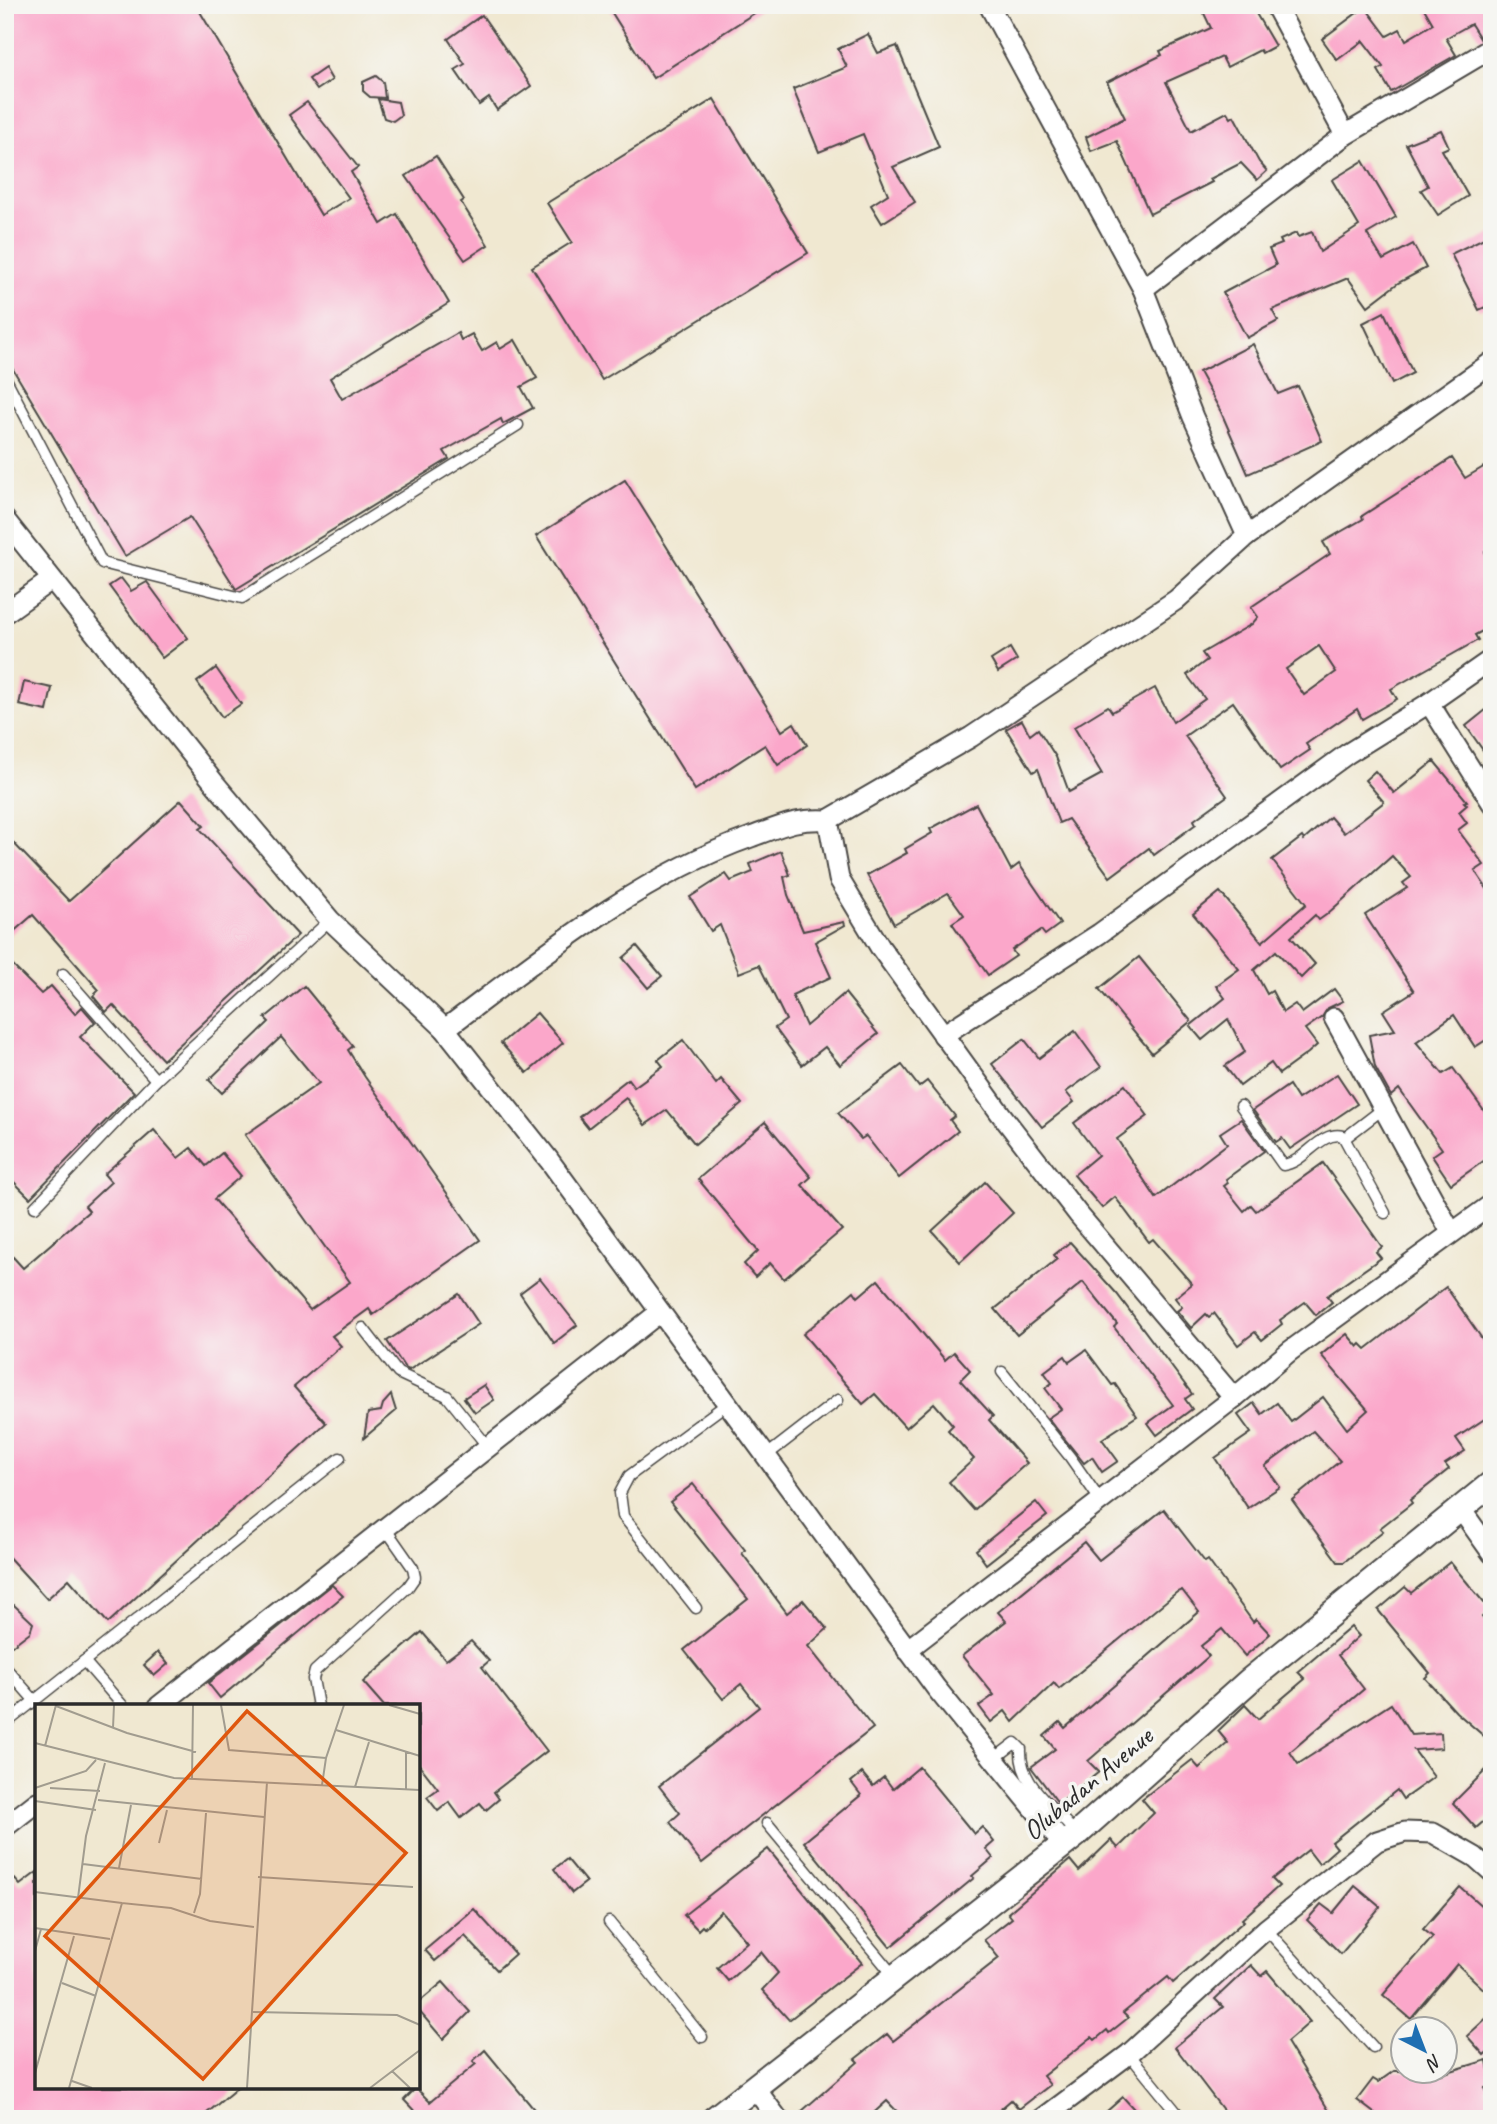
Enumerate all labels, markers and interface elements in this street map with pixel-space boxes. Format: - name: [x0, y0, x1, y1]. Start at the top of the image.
- inset map: [35, 1704, 420, 2089]
- street label: Olubadan Avenue: [1015, 1718, 1161, 1848]
- north arrow: [1388, 2016, 1458, 2086]
- text: N: [1420, 2049, 1447, 2077]

